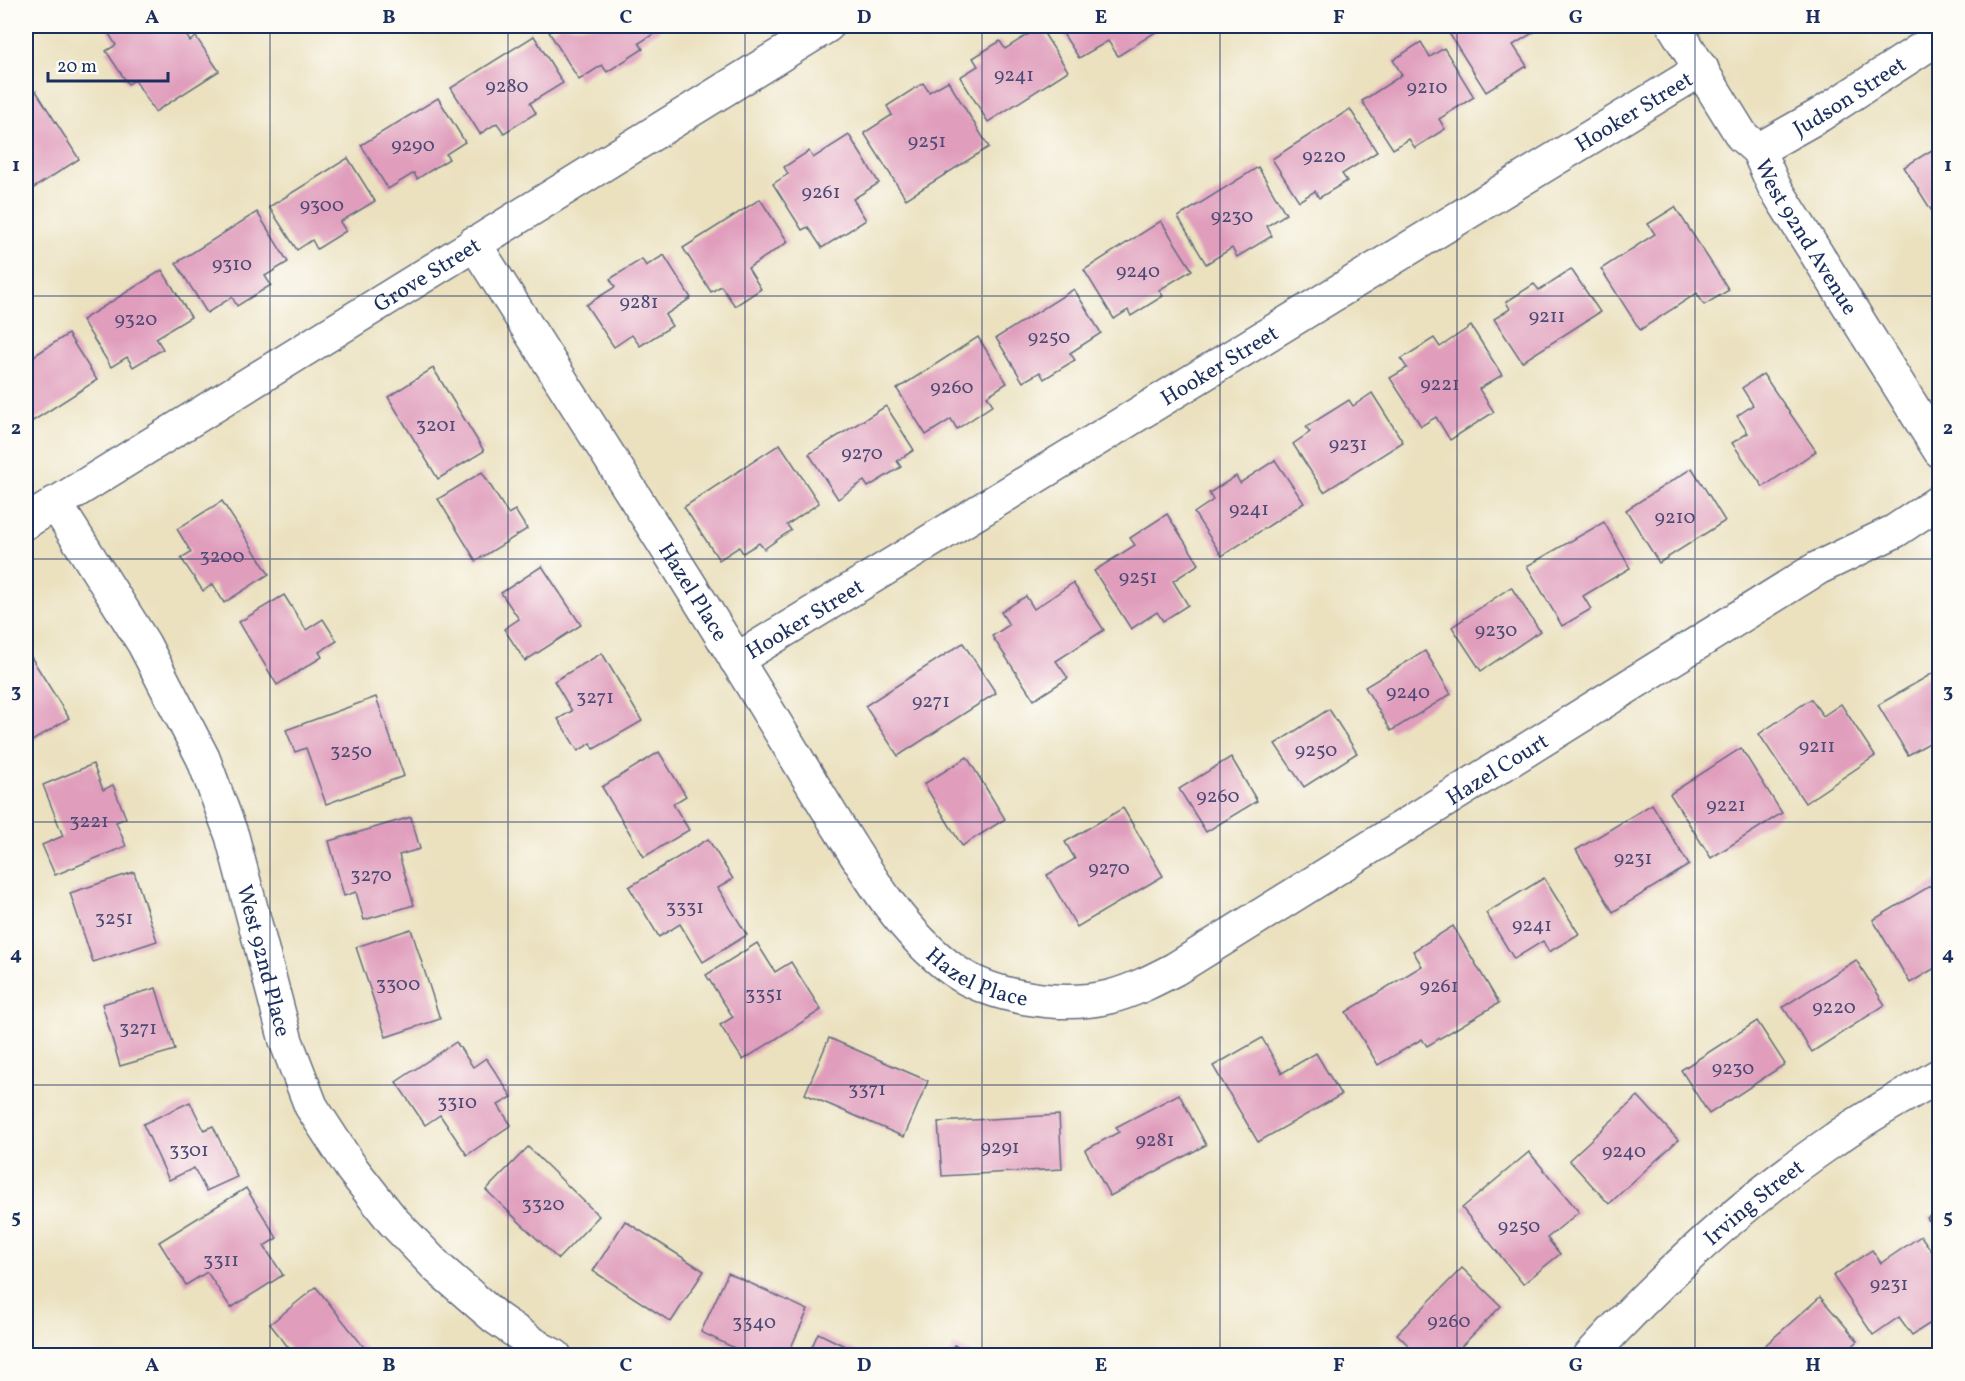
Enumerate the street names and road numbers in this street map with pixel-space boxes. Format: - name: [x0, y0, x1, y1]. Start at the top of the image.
- street label: Judson Street: [1788, 50, 1913, 145]
- street label: Hooker Street: [1570, 65, 1700, 161]
- street label: West 92nd Avenue: [1746, 154, 1864, 322]
- street label: Grove Street: [368, 231, 487, 321]
- street label: Hooker Street: [1155, 319, 1285, 415]
- street label: Hazel Place: [649, 538, 734, 648]
- street label: Hooker Street: [741, 572, 871, 668]
- street label: Hazel Court: [1441, 727, 1555, 814]
- street label: West 92nd Place: [227, 882, 297, 1041]
- street label: Hazel Place: [918, 941, 1030, 1016]
- street label: Irving Street: [1698, 1153, 1812, 1254]

